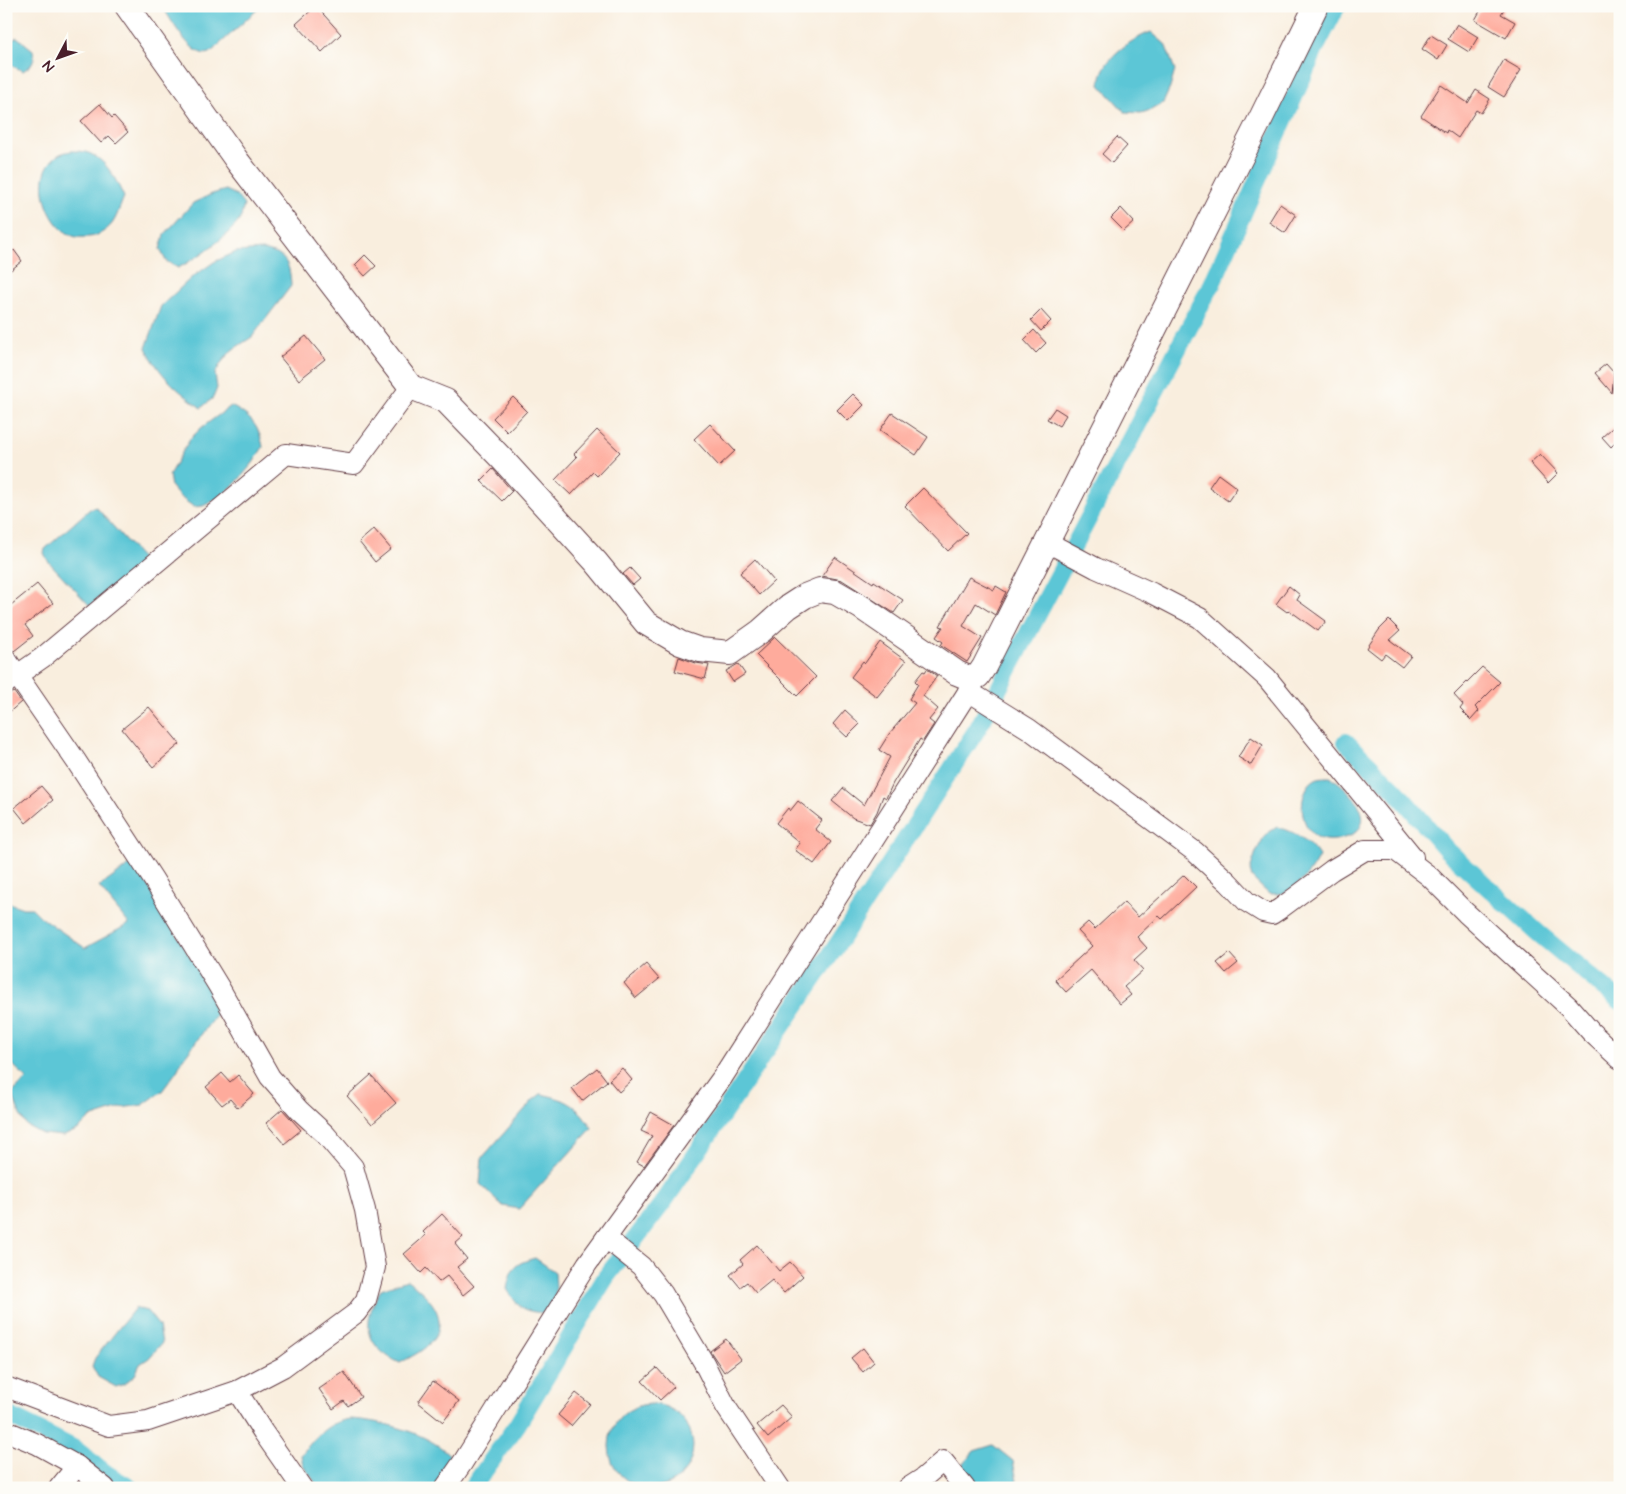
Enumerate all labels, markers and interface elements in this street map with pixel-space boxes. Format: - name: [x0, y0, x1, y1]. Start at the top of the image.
- north arrow: [32, 32, 82, 82]
- text: N: [38, 56, 59, 76]

